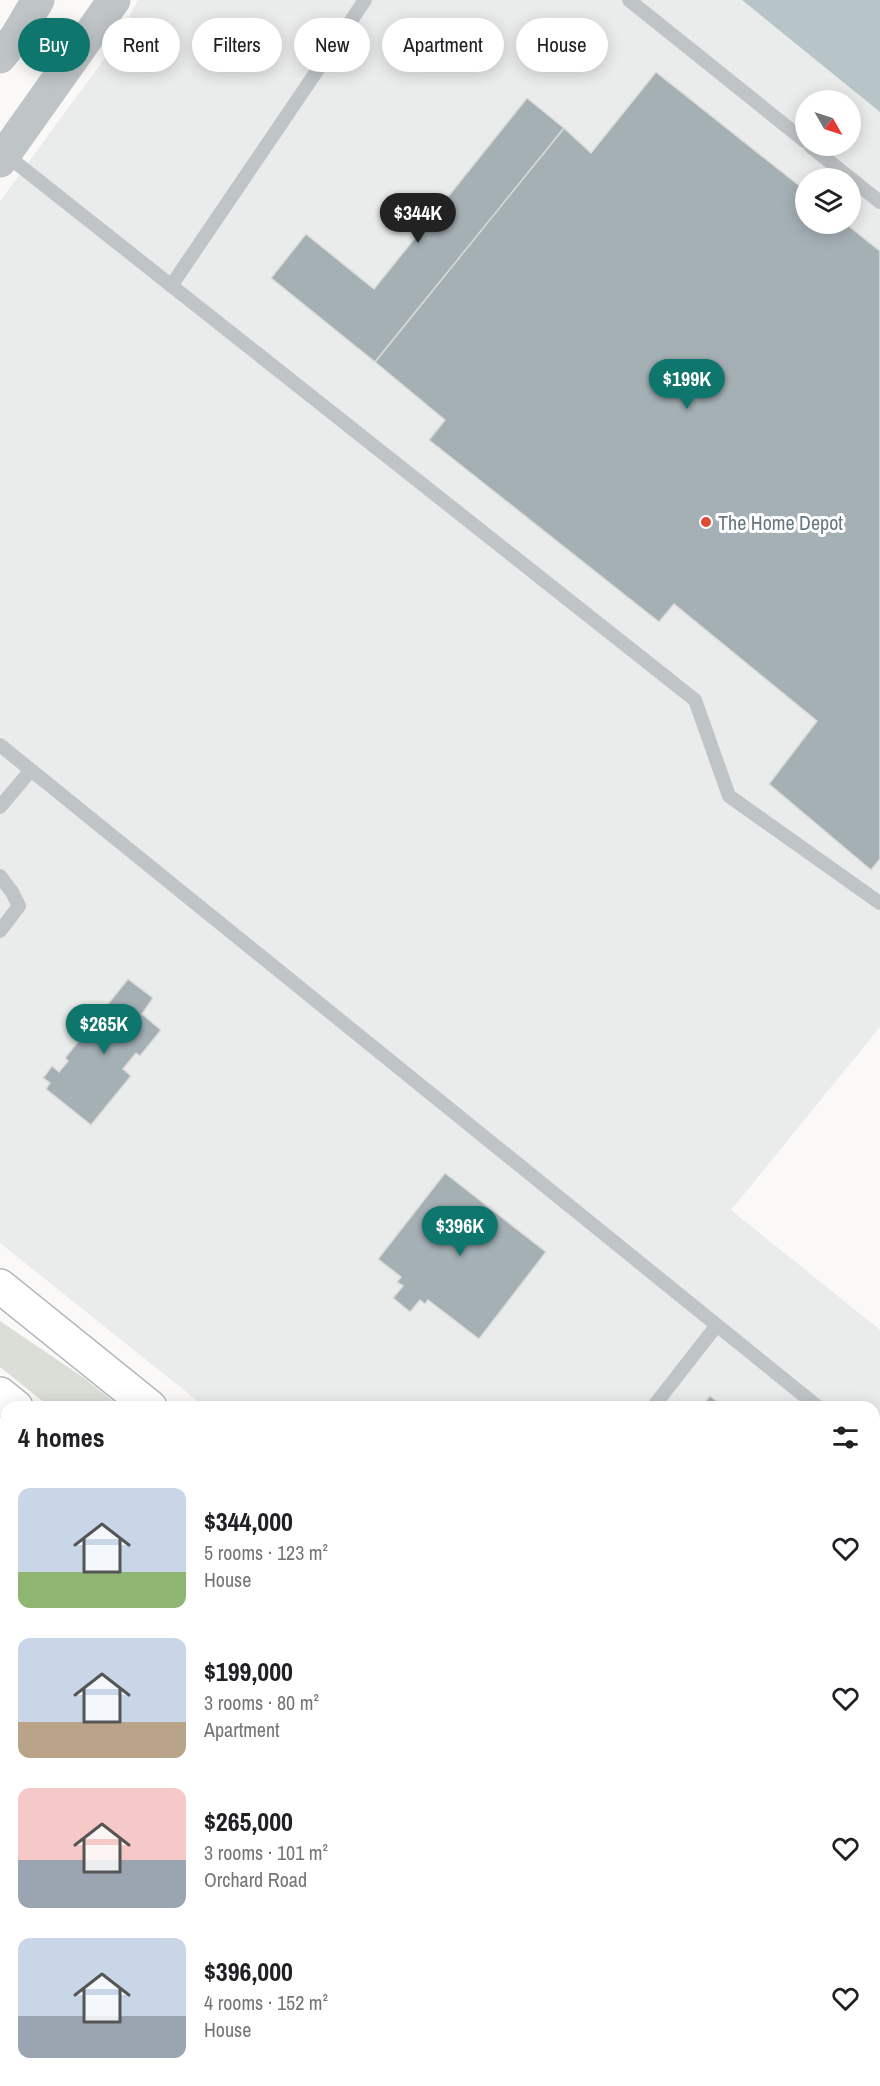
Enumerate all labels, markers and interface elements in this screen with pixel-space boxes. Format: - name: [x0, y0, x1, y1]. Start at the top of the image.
- chip: Buy: [18, 18, 90, 72]
- chip: Rent: [102, 18, 180, 72]
- chip: Filters: [192, 18, 282, 72]
- chip: New: [294, 18, 370, 72]
- chip: Apartment: [382, 18, 504, 72]
- chip: House: [516, 18, 608, 72]
- north arrow: [795, 90, 861, 156]
- map controls: [795, 90, 861, 234]
- button: layers: [795, 168, 861, 234]
- pin: $344K: [376, 193, 460, 244]
- text: $344K: [394, 199, 442, 226]
- pin: $199K: [645, 359, 729, 410]
- text: $199K: [663, 365, 711, 392]
- place label: The Home Depot: [718, 509, 843, 536]
- marker: The Home Depot: [699, 515, 713, 529]
- pin: $265K: [62, 1004, 146, 1055]
- text: $265K: [80, 1010, 128, 1037]
- pin: $396K: [418, 1206, 502, 1257]
- text: $396K: [436, 1212, 484, 1239]
- text: 4 homes: [18, 1420, 105, 1455]
- icon: filters: [829, 1421, 862, 1454]
- text: $344,000: [204, 1504, 293, 1539]
- icon: home: [66, 1512, 138, 1584]
- icon: heart: [829, 1532, 862, 1565]
- text: 5 rooms · 123 m²: [204, 1539, 328, 1566]
- text: House: [204, 1566, 251, 1593]
- text: $199,000: [204, 1654, 293, 1689]
- icon: home: [66, 1662, 138, 1734]
- icon: heart: [829, 1682, 862, 1715]
- text: 3 rooms · 80 m²: [204, 1689, 319, 1716]
- text: Apartment: [204, 1716, 280, 1743]
- text: $265,000: [204, 1804, 293, 1839]
- icon: home: [66, 1812, 138, 1884]
- icon: heart: [829, 1832, 862, 1865]
- text: 3 rooms · 101 m²: [204, 1839, 328, 1866]
- text: Orchard Road: [204, 1866, 307, 1893]
- text: $396,000: [204, 1954, 293, 1989]
- icon: home: [66, 1962, 138, 2034]
- icon: heart: [829, 1982, 862, 2015]
- text: 4 rooms · 152 m²: [204, 1989, 328, 2016]
- text: House: [204, 2016, 251, 2043]

